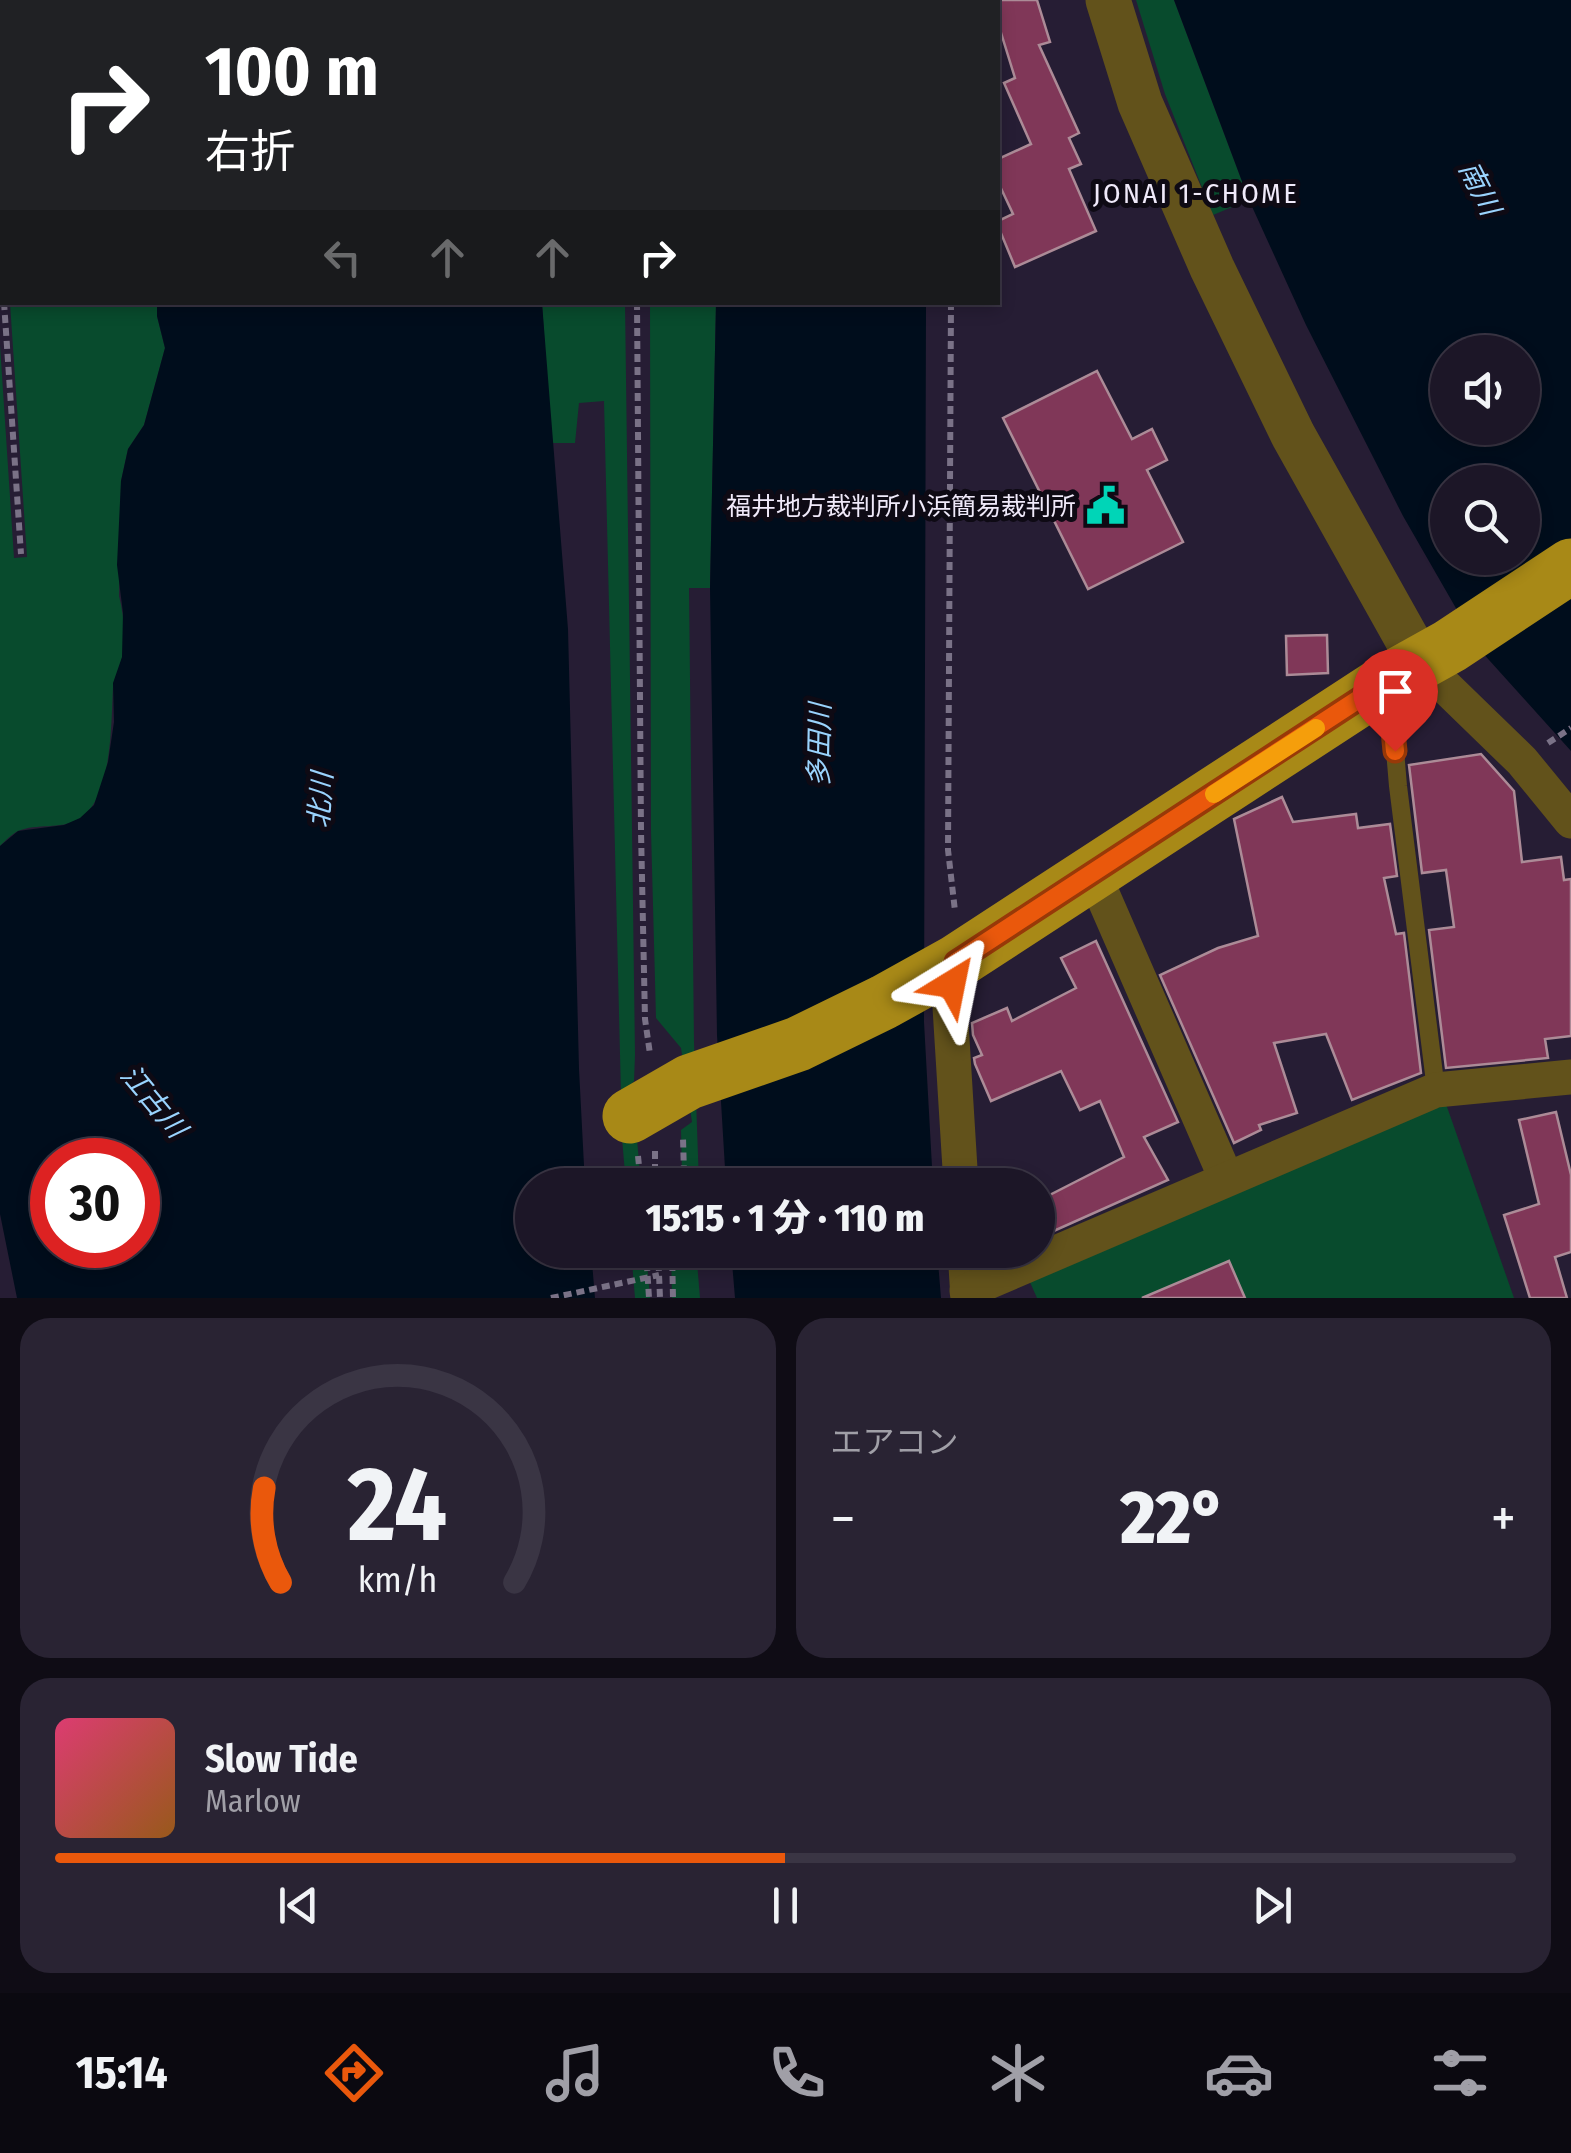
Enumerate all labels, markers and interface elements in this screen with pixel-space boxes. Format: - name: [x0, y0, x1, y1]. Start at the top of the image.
- text: 100 m: [205, 30, 379, 114]
- icon: right: [40, 40, 170, 170]
- text: 右折: [205, 125, 295, 179]
- water label: 南川: [1452, 156, 1508, 223]
- district label: JONAI 1-CHOME: [1093, 177, 1299, 210]
- icon: left: [315, 230, 370, 285]
- icon: ahead: [420, 230, 475, 285]
- icon: ahead: [525, 230, 580, 285]
- icon: right: [630, 230, 685, 285]
- map controls: [1430, 335, 1540, 575]
- button: sound: [1430, 335, 1540, 445]
- button: search: [1430, 465, 1540, 575]
- public building icon: 福井地方裁判所小浜簡易裁判所: [1085, 485, 1127, 527]
- place label: 福井地方裁判所小浜簡易裁判所: [726, 492, 1076, 522]
- pin: [1353, 649, 1438, 752]
- icon: arrive: [1368, 664, 1423, 719]
- water label: 多田川: [802, 700, 837, 787]
- water label: 北川: [302, 768, 339, 829]
- position arrow: [900, 932, 1004, 1036]
- water label: 江古川: [114, 1059, 195, 1146]
- speed limit sign: 30: [30, 1138, 160, 1268]
- text: 15:15 · 1 分 · 110 m: [646, 1195, 924, 1241]
- text: エアコン: [831, 1423, 959, 1461]
- text: 24: [347, 1443, 448, 1568]
- text: 22°: [1120, 1473, 1226, 1563]
- text: −: [831, 1486, 855, 1552]
- text: +: [1491, 1486, 1516, 1552]
- text: km/h: [358, 1559, 438, 1601]
- text: Slow Tide: [205, 1736, 358, 1782]
- text: Marlow: [205, 1782, 301, 1820]
- icon: previous: [271, 1878, 326, 1933]
- icon: pause: [758, 1878, 813, 1933]
- icon: next: [1245, 1878, 1300, 1933]
- icon: directions: [319, 2038, 389, 2108]
- icon: music: [540, 2038, 610, 2108]
- icon: phone: [762, 2038, 832, 2108]
- icon: climate: [983, 2038, 1053, 2108]
- icon: car: [1204, 2038, 1274, 2108]
- icon: filters: [1425, 2038, 1495, 2108]
- text: 15:14: [76, 2046, 168, 2100]

